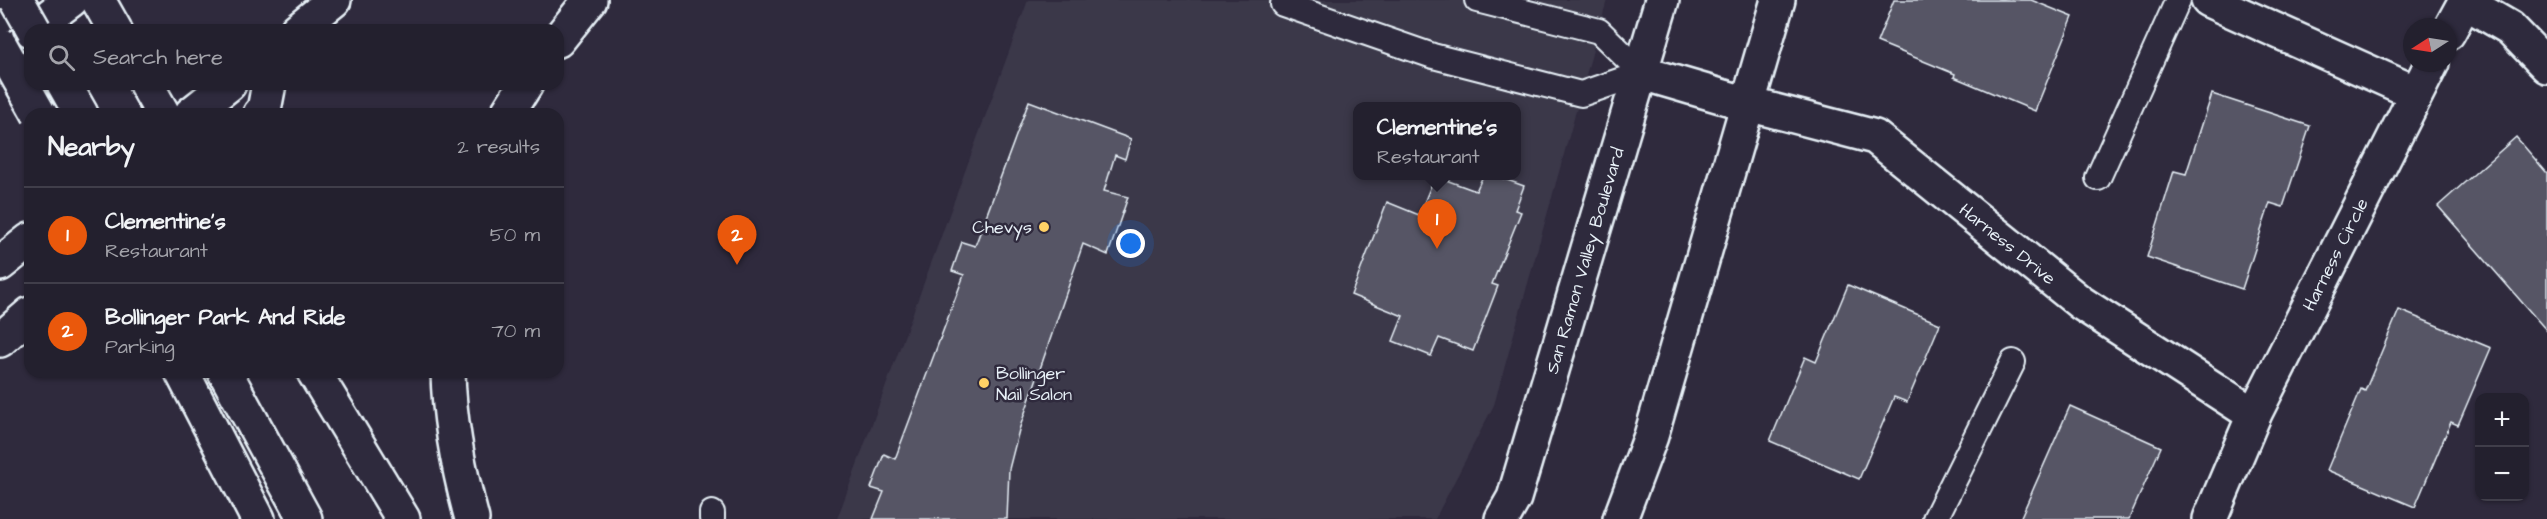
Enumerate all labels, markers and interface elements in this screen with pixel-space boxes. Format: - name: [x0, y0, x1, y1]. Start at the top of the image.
- north arrow: [2403, 18, 2457, 72]
- search box: [24, 24, 564, 90]
- icon: search: [45, 41, 78, 74]
- text: Search here: [93, 42, 223, 73]
- popup: [1353, 102, 1521, 180]
- text: Clementine's: [1377, 112, 1497, 143]
- text: Nearby: [48, 129, 135, 165]
- text: 2 results: [457, 133, 540, 161]
- text: Restaurant: [1377, 143, 1479, 171]
- street label: San Ramon Valley Boulevard: [1540, 145, 1630, 377]
- street label: Harness Circle: [2297, 194, 2375, 315]
- street label: Harness Drive: [1954, 198, 2061, 291]
- pin: 1: [1418, 200, 1456, 249]
- text: Clementine's: [105, 206, 226, 237]
- place label: Chevys: [972, 215, 1032, 241]
- pin: 2: [718, 216, 756, 265]
- marker: Chevys: [1037, 220, 1051, 234]
- text: 1: [66, 221, 69, 249]
- text: 50 m: [490, 221, 540, 249]
- your location: [1116, 229, 1145, 258]
- text: Restaurant: [105, 237, 208, 265]
- text: Bollinger Park And Ride: [105, 302, 346, 333]
- text: 2: [62, 317, 73, 345]
- text: 70 m: [492, 317, 540, 345]
- text: Parking: [105, 333, 175, 361]
- place label: Bollinger Nail Salon: [996, 361, 1072, 407]
- marker: Bollinger Nail Salon: [977, 376, 991, 390]
- map controls: [2475, 393, 2529, 501]
- button: +: [2475, 393, 2529, 447]
- button: −: [2475, 447, 2529, 501]

